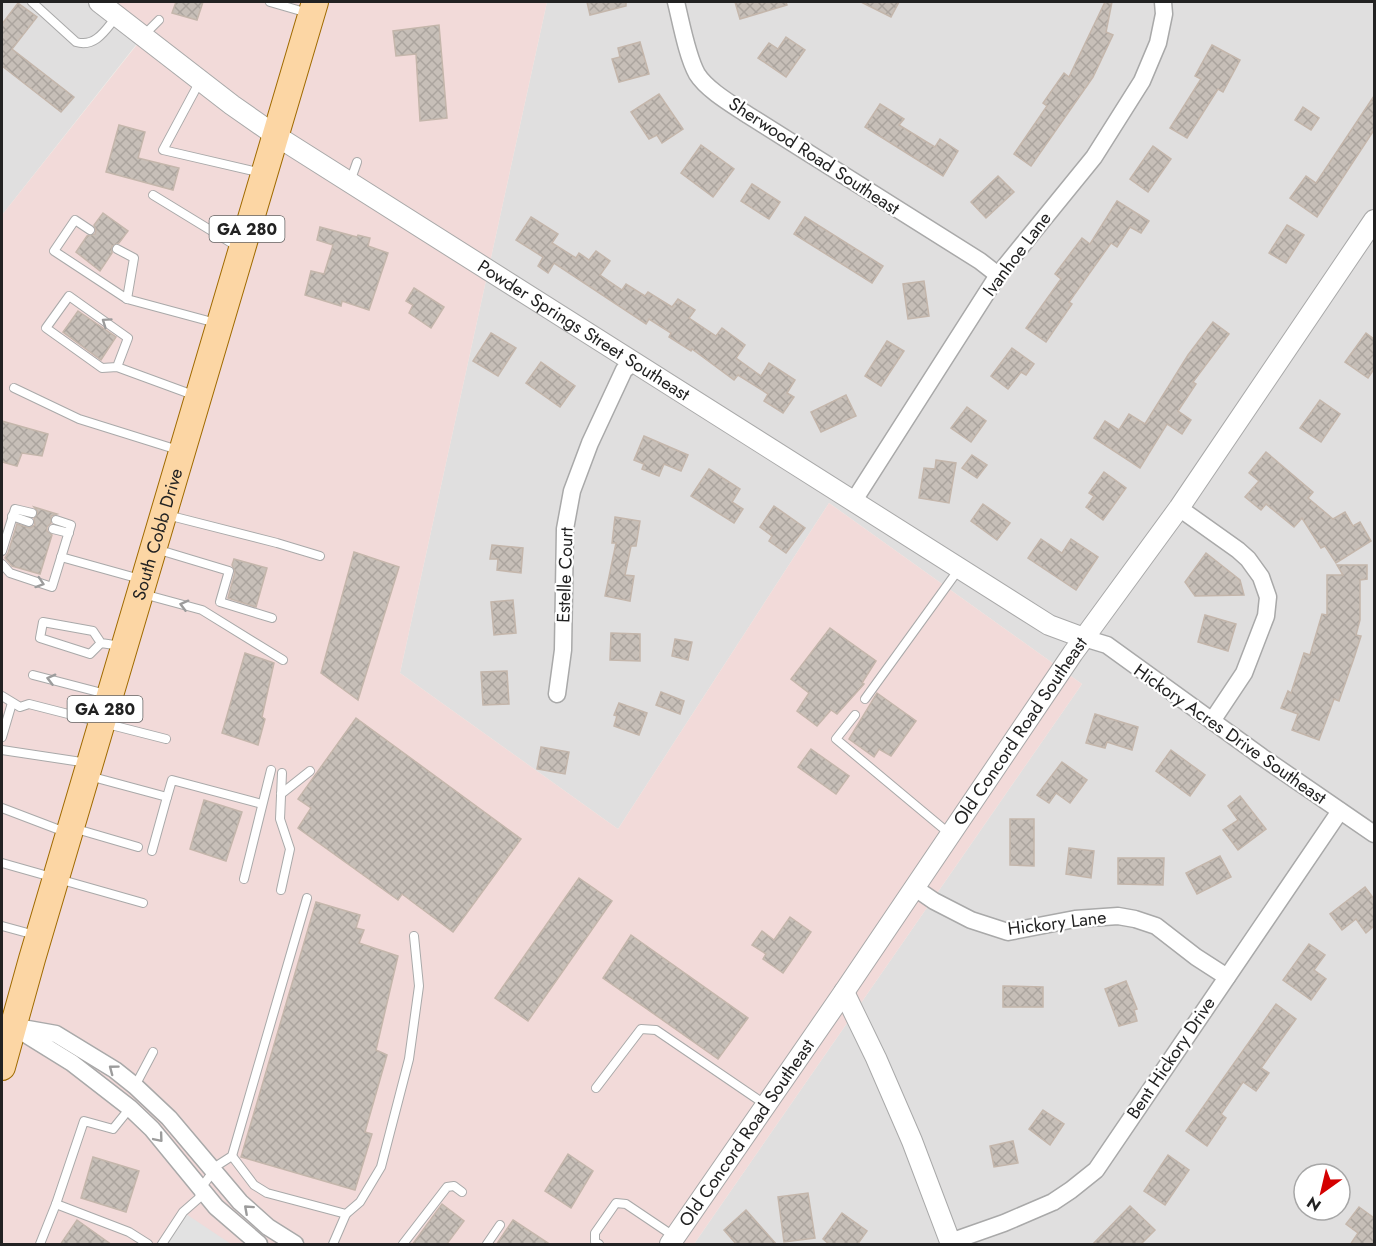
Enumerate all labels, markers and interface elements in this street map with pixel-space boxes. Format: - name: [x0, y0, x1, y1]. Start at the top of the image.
- street label: Sherwood Road Southeast: [723, 91, 905, 222]
- street label: Ivanhoe Lane: [977, 206, 1057, 302]
- road number: GA 280: [210, 216, 284, 242]
- street label: Powder Springs Street Southeast: [473, 253, 695, 408]
- one-way arrow: [102, 318, 113, 329]
- street label: South Cobb Drive: [126, 465, 189, 603]
- street label: Estelle Court: [550, 526, 580, 623]
- one-way arrow: [34, 576, 45, 588]
- one-way arrow: [180, 600, 190, 613]
- street label: Old Concord Road Southeast: [947, 631, 1094, 831]
- street label: Hickory Acres Drive Southeast: [1128, 657, 1332, 811]
- one-way arrow: [46, 674, 56, 687]
- road number: GA 280: [68, 696, 142, 722]
- street label: Hickory Lane: [1006, 904, 1108, 942]
- street label: Bent Hickory Drive: [1120, 992, 1222, 1124]
- street label: Old Concord Road Southeast: [673, 1033, 821, 1232]
- one-way arrow: [109, 1065, 120, 1076]
- one-way arrow: [152, 1131, 163, 1142]
- north arrow: [1292, 1162, 1352, 1222]
- text: N: [1302, 1191, 1326, 1217]
- one-way arrow: [244, 1205, 255, 1216]

